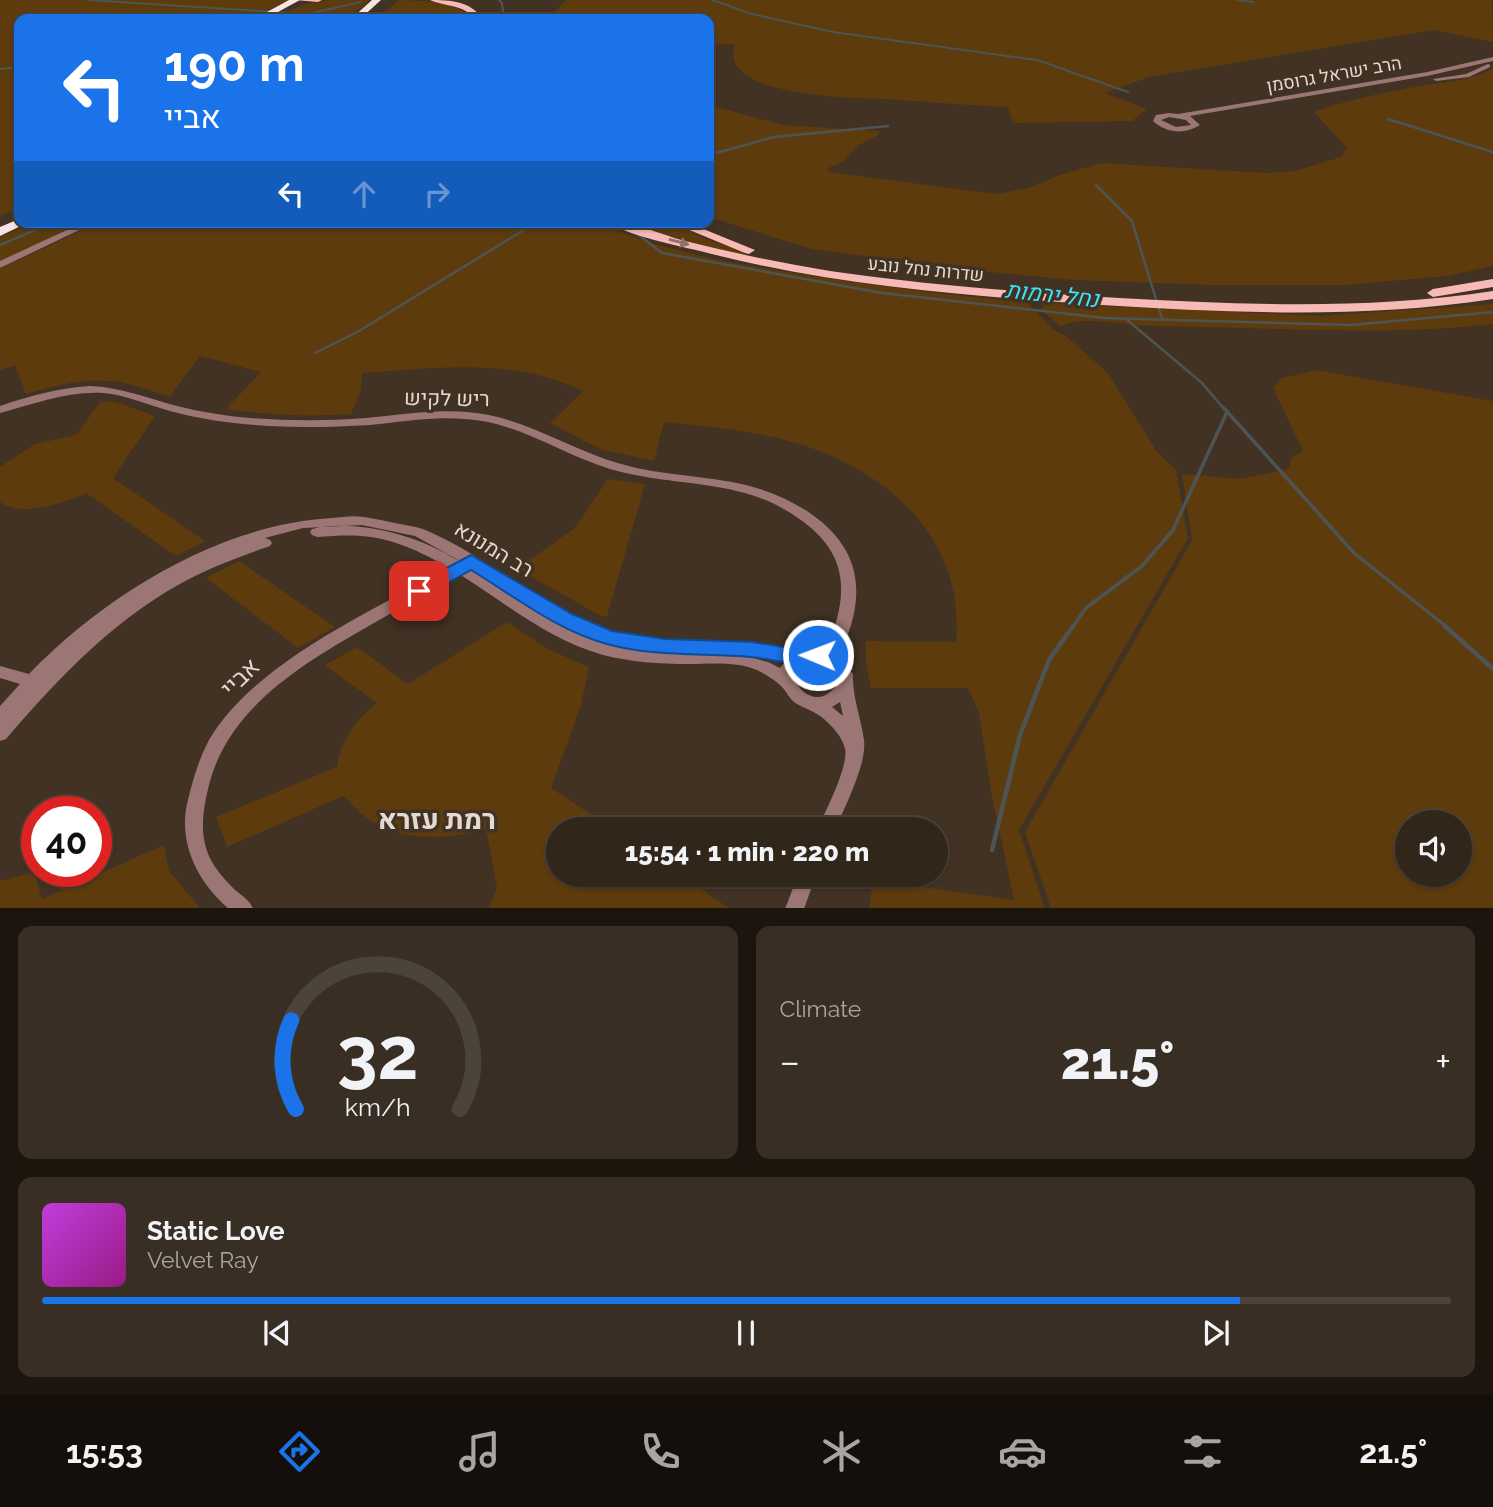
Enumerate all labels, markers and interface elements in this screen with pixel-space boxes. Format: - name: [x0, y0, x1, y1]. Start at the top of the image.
- text: 190 m: [164, 35, 305, 92]
- icon: left: [49, 42, 140, 133]
- street label: הרב ישראל גרוסמן: [1265, 52, 1403, 96]
- text: אביי: [164, 98, 221, 135]
- icon: left: [272, 175, 310, 213]
- icon: ahead: [345, 175, 383, 213]
- icon: right: [418, 175, 456, 213]
- one-way arrow: [669, 238, 690, 248]
- street label: שדרות נחל נובע: [867, 252, 985, 286]
- water label: נחל ירמות: [1004, 276, 1102, 313]
- street label: ריש לקיש: [404, 385, 490, 411]
- street label: רב המנונא: [450, 516, 538, 582]
- pin: [389, 561, 449, 621]
- icon: arrive: [400, 572, 438, 610]
- position arrow: [781, 618, 855, 692]
- street label: אביי: [215, 652, 265, 702]
- speed limit sign: 40: [21, 796, 112, 887]
- district label: רמת עזרא: [378, 803, 496, 836]
- map controls: [1395, 810, 1472, 887]
- button: sound: [1395, 810, 1472, 887]
- text: 15:54 · 1 min · 220 m: [625, 837, 869, 867]
- text: Climate: [780, 995, 861, 1022]
- text: 32: [337, 1011, 419, 1096]
- text: 21.5°: [1061, 1030, 1174, 1091]
- text: −: [780, 1039, 800, 1084]
- text: +: [1435, 1039, 1451, 1084]
- text: km/h: [345, 1091, 411, 1121]
- text: Static Love: [147, 1216, 285, 1246]
- text: Velvet Ray: [147, 1246, 259, 1273]
- icon: previous: [258, 1314, 296, 1352]
- icon: pause: [727, 1314, 765, 1352]
- icon: next: [1197, 1314, 1235, 1352]
- icon: directions: [275, 1427, 324, 1476]
- icon: music: [455, 1427, 504, 1476]
- icon: phone: [636, 1427, 685, 1476]
- icon: climate: [817, 1427, 866, 1476]
- icon: car: [998, 1427, 1047, 1476]
- icon: filters: [1178, 1427, 1227, 1476]
- text: 15:53: [66, 1433, 143, 1470]
- text: 21.5°: [1359, 1433, 1427, 1470]

